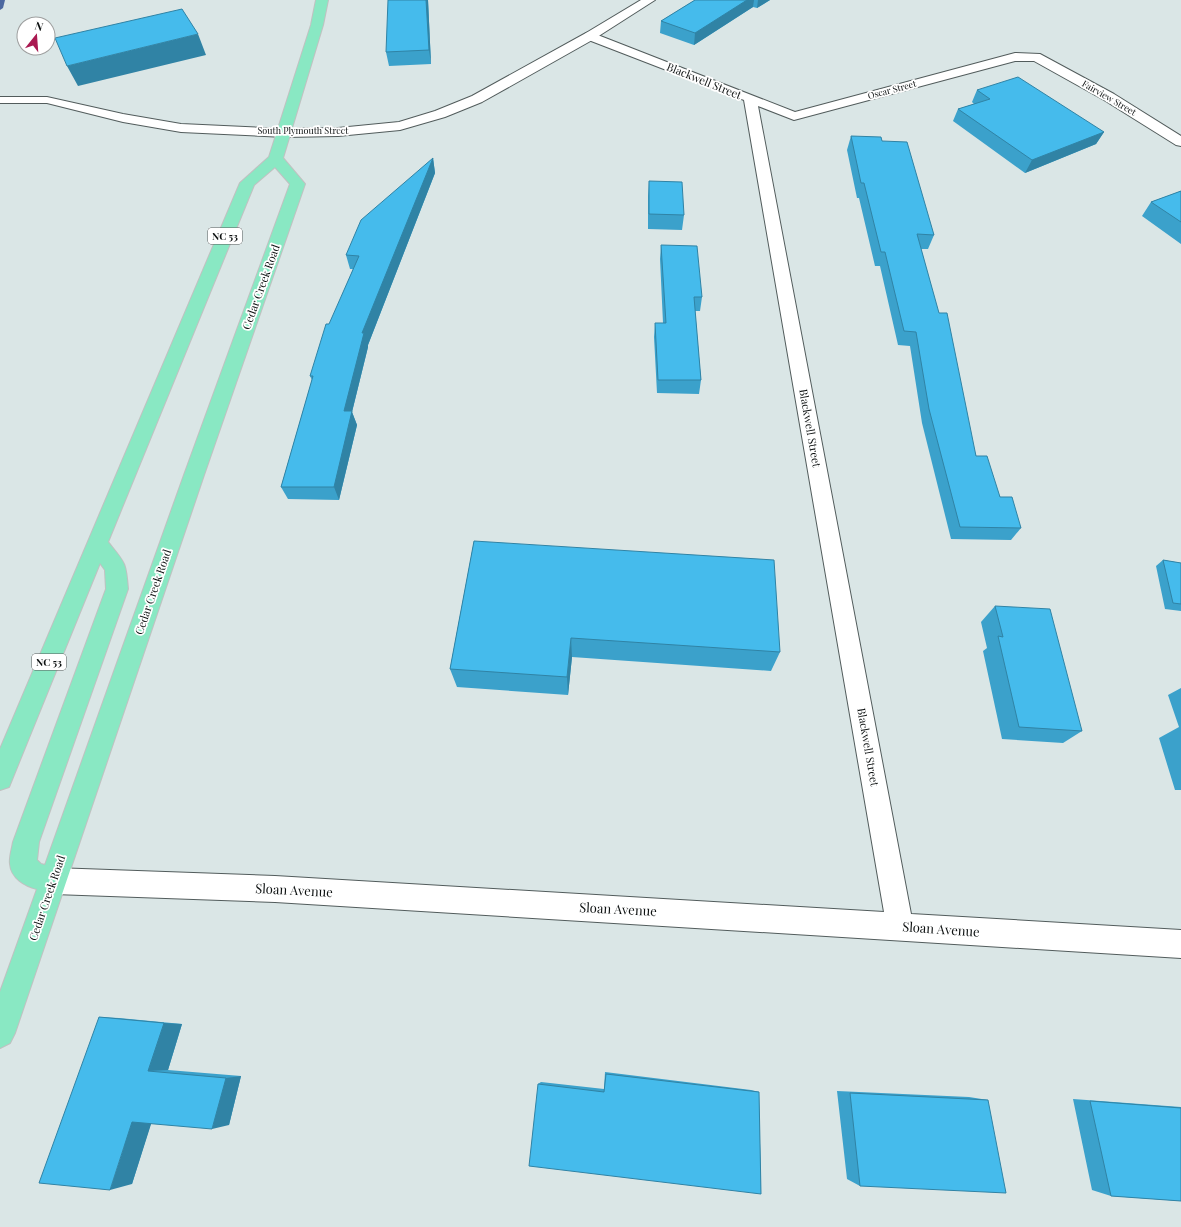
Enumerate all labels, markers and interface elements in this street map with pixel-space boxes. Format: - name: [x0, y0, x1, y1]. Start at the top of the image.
- north arrow: [16, 16, 56, 56]
- text: N: [33, 18, 45, 34]
- street label: Blackwell Street: [665, 59, 744, 102]
- street label: Oscar Street: [866, 77, 918, 101]
- street label: Fairview Street: [1080, 77, 1140, 118]
- street label: South Plymouth Street: [257, 124, 349, 136]
- road number: NC 53: [208, 228, 242, 244]
- street label: Cedar Creek Road: [238, 242, 283, 331]
- street label: Blackwell Street: [796, 388, 825, 468]
- street label: Cedar Creek Road: [131, 547, 174, 637]
- road number: NC 53: [32, 654, 66, 670]
- street label: Blackwell Street: [854, 707, 883, 787]
- street label: Cedar Creek Road: [25, 853, 68, 943]
- street label: Sloan Avenue: [255, 879, 334, 900]
- street label: Sloan Avenue: [579, 898, 658, 919]
- street label: Sloan Avenue: [902, 917, 981, 940]

